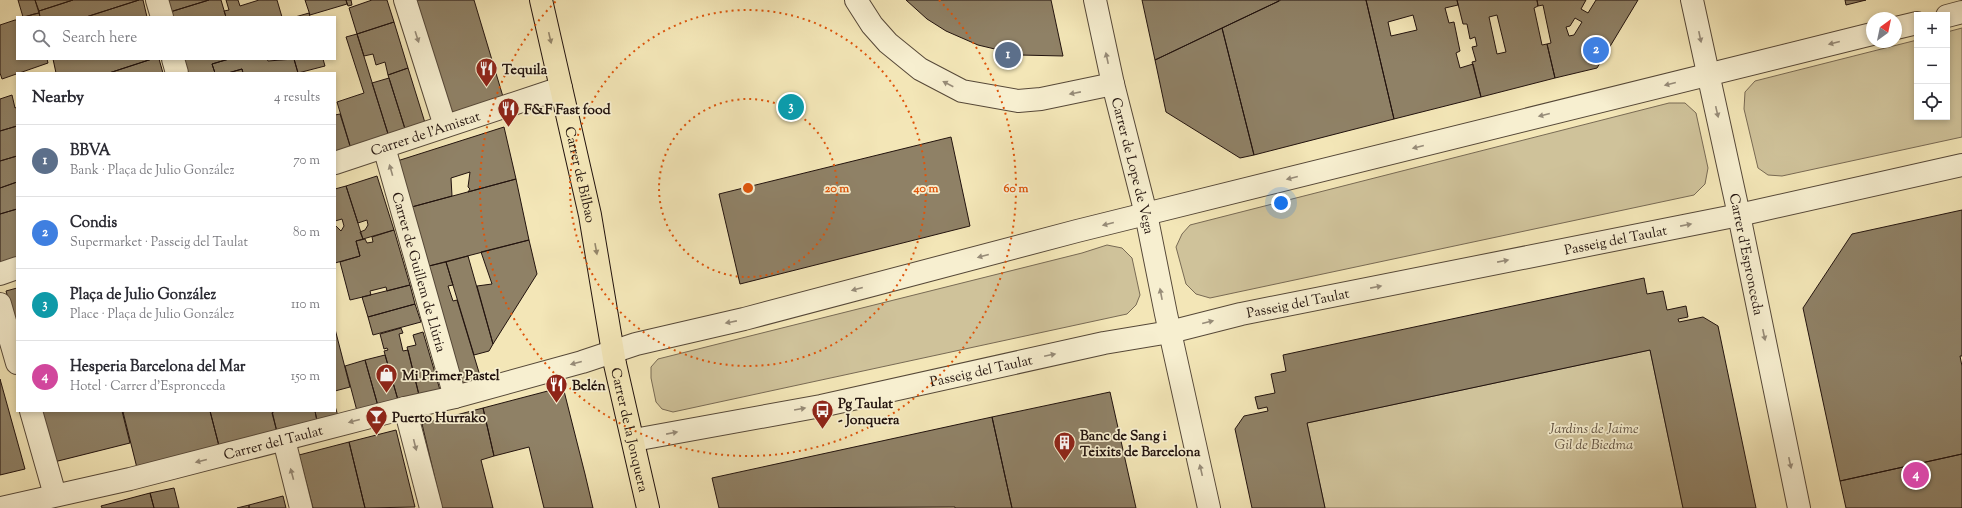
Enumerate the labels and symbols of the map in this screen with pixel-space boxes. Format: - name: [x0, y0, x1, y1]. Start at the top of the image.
- north arrow: [1866, 12, 1902, 48]
- one-way arrow: [1698, 31, 1704, 43]
- one-way arrow: [414, 32, 420, 44]
- one-way arrow: [547, 32, 553, 44]
- pin: 2: [1583, 35, 1609, 65]
- pin: 1: [995, 40, 1021, 70]
- one-way arrow: [1828, 41, 1840, 47]
- one-way arrow: [1104, 52, 1110, 64]
- restaurant icon: Tequila: [473, 56, 499, 89]
- place label: Tequila: [502, 61, 548, 81]
- one-way arrow: [942, 81, 954, 88]
- one-way arrow: [1664, 81, 1676, 87]
- one-way arrow: [1068, 90, 1081, 96]
- pin: 3: [778, 92, 804, 122]
- restaurant icon: F&F Fast food: [496, 96, 522, 129]
- street label: Carrer de Lope de Vega: [1105, 96, 1158, 237]
- place label: F&F Fast food: [524, 101, 611, 121]
- one-way arrow: [1714, 106, 1720, 118]
- street label: Carrer de l'Amistat: [368, 107, 483, 162]
- one-way arrow: [1538, 112, 1550, 118]
- street label: Carrer de Bilbao: [558, 125, 599, 225]
- one-way arrow: [1412, 144, 1424, 150]
- one-way arrow: [387, 164, 393, 177]
- one-way arrow: [1286, 175, 1298, 181]
- text: 20 m: [825, 180, 849, 198]
- text: 40 m: [913, 180, 938, 198]
- text: 60 m: [1004, 180, 1028, 198]
- centre of rings: [741, 181, 755, 195]
- street label: Carrer de Guillem de Llúria: [385, 190, 450, 355]
- street label: Carrer d'Espronceda: [1723, 192, 1767, 318]
- your location: [1271, 193, 1291, 213]
- one-way arrow: [1102, 221, 1115, 227]
- street label: Passeig del Taulat: [1563, 221, 1669, 262]
- one-way arrow: [1680, 222, 1692, 228]
- one-way arrow: [593, 243, 599, 255]
- one-way arrow: [976, 253, 988, 259]
- one-way arrow: [1497, 258, 1510, 264]
- one-way arrow: [1370, 284, 1382, 290]
- street label: Passeig del Taulat: [1245, 285, 1352, 325]
- one-way arrow: [851, 287, 863, 293]
- one-way arrow: [1158, 288, 1164, 300]
- one-way arrow: [725, 319, 737, 325]
- one-way arrow: [1202, 319, 1214, 325]
- one-way arrow: [1761, 329, 1767, 341]
- street label: Passeig del Taulat: [928, 351, 1035, 393]
- one-way arrow: [1044, 352, 1056, 358]
- one-way arrow: [570, 361, 582, 367]
- shop icon: Mi Primer Pastel: [373, 362, 399, 395]
- street label: Carrer de la Jonquera: [604, 366, 652, 495]
- place label: Mi Primer Pastel: [402, 367, 500, 387]
- restaurant icon: Belén: [544, 372, 570, 405]
- place label: Belén: [572, 377, 607, 397]
- place label: Pg Taulat - Jonquera: [838, 395, 900, 431]
- bus stop icon: Pg Taulat - Jonquera: [809, 398, 835, 431]
- bar icon: Puerto Hurrako: [364, 404, 390, 437]
- one-way arrow: [794, 406, 806, 412]
- place label: Puerto Hurrako: [392, 409, 486, 429]
- one-way arrow: [348, 418, 360, 424]
- park label: Jardins de Jaime Gil de Biedma: [1548, 420, 1639, 456]
- street label: Carrer del Taulat: [222, 422, 326, 466]
- place label: Banc de Sang i Teixits de Barcelona: [1080, 427, 1201, 463]
- one-way arrow: [666, 430, 678, 436]
- building icon: Banc de Sang i Teixits de Barcelona: [1051, 430, 1077, 463]
- one-way arrow: [412, 439, 418, 451]
- one-way arrow: [1787, 457, 1793, 469]
- one-way arrow: [195, 458, 207, 464]
- pin: 4: [1903, 460, 1929, 490]
- one-way arrow: [1197, 464, 1203, 476]
- one-way arrow: [289, 468, 295, 480]

